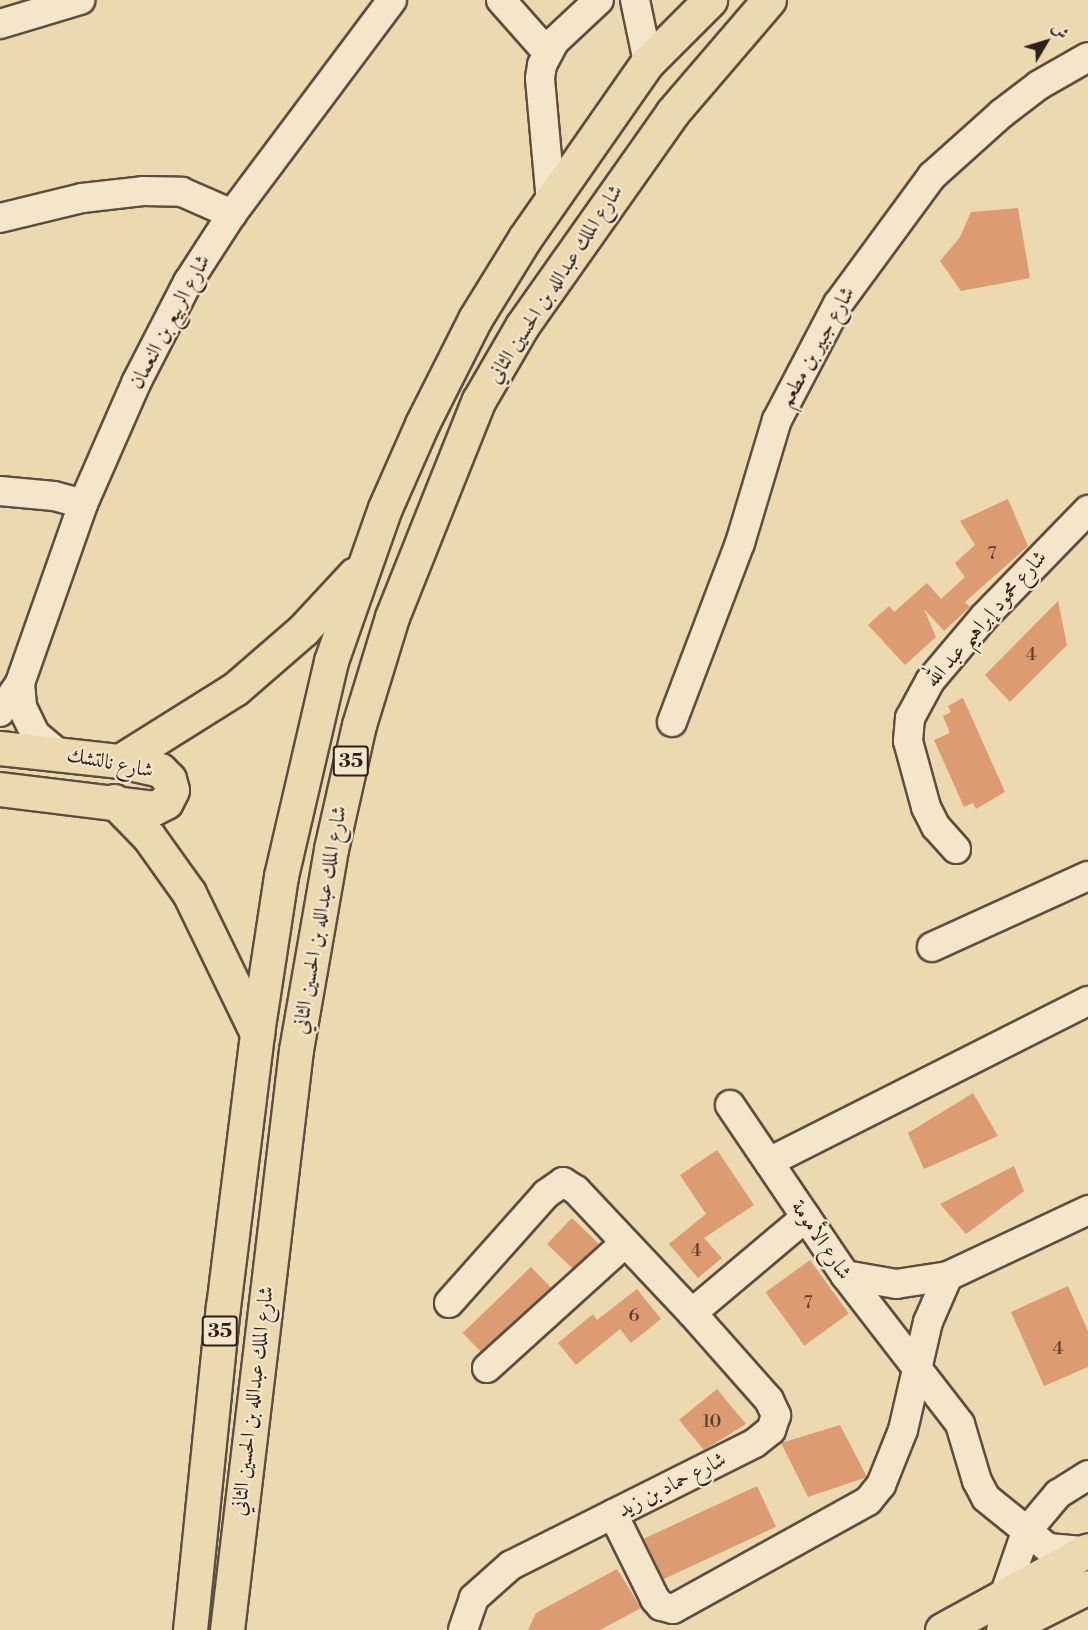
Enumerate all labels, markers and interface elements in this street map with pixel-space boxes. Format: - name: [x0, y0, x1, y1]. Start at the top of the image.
- north arrow: [1016, 12, 1076, 72]
- text: ش: [1047, 19, 1073, 43]
- street label: شارع الملك عبدالله بن الحسين الثاني: [481, 180, 629, 388]
- street label: شارع الربيع بن النعمان: [124, 250, 216, 394]
- street label: شارع جبير بن مطعم: [774, 282, 860, 412]
- house number: 7: [987, 543, 997, 565]
- street label: شارع محمود إبراهيم عبد الله: [920, 545, 1052, 693]
- house number: 4: [1026, 644, 1036, 666]
- street label: شارع نالتشك: [65, 742, 155, 784]
- road number: 35: [332, 744, 370, 778]
- street label: شارع الملك عبدالله بن الحسين الثاني: [288, 804, 352, 1036]
- street label: شارع الأمومة: [785, 1195, 857, 1285]
- house number: 4: [691, 1240, 701, 1262]
- street label: شارع الملك عبدالله بن الحسين الثاني: [226, 1285, 280, 1517]
- house number: 7: [803, 1292, 813, 1314]
- house number: 6: [629, 1305, 639, 1327]
- road number: 35: [200, 1314, 240, 1348]
- house number: 4: [1053, 1338, 1063, 1360]
- house number: 10: [702, 1411, 722, 1433]
- street label: شارع حماد بن زيد: [613, 1447, 731, 1523]

